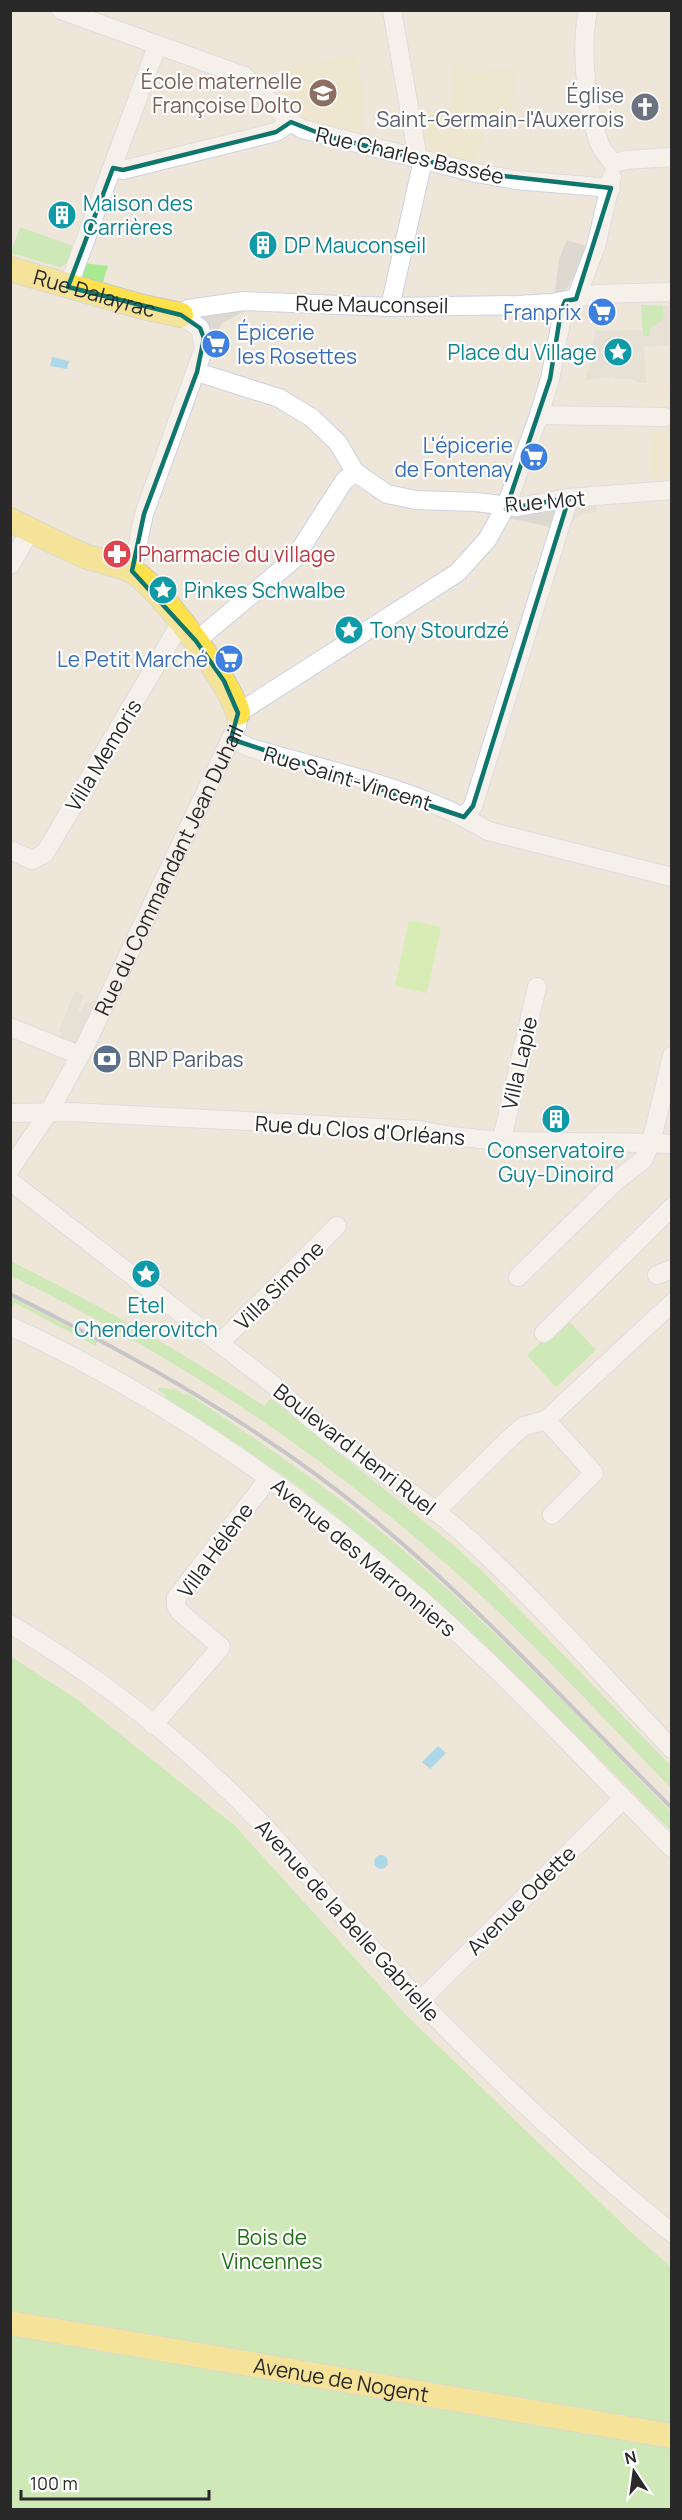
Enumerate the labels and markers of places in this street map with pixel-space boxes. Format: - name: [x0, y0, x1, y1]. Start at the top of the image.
- place label: École maternelle Françoise Dolto: [141, 67, 302, 119]
- school or university icon: École maternelle Françoise Dolto: [307, 77, 339, 109]
- place label: Église Saint-Germain-l'Auxerrois: [376, 81, 624, 133]
- church icon: Église Saint-Germain-l'Auxerrois: [629, 91, 661, 123]
- place label: Maison des Carrières: [83, 189, 193, 241]
- building icon: Maison des Carrières: [46, 199, 78, 231]
- building icon: DP Mauconseil: [247, 229, 279, 261]
- place label: DP Mauconseil: [284, 231, 426, 259]
- supermarket icon: Franprix: [586, 296, 618, 328]
- place label: Franprix: [503, 298, 581, 326]
- place label: Épicerie les Rosettes: [237, 318, 357, 370]
- supermarket icon: Épicerie les Rosettes: [200, 328, 232, 360]
- place icon: Place du Village: [602, 336, 634, 368]
- place label: Place du Village: [448, 338, 597, 366]
- place label: L'épicerie de Fontenay: [394, 431, 513, 483]
- supermarket icon: L'épicerie de Fontenay: [518, 441, 550, 473]
- pharmacy icon: Pharmacie du village: [101, 538, 133, 570]
- place label: Pharmacie du village: [138, 540, 335, 568]
- place icon: Pinkes Schwalbe: [147, 574, 179, 606]
- place label: Pinkes Schwalbe: [184, 576, 346, 604]
- place icon: Tony Stourdzé: [333, 614, 365, 646]
- place label: Tony Stourdzé: [370, 616, 509, 644]
- supermarket icon: Le Petit Marché: [213, 643, 245, 675]
- place label: Le Petit Marché: [57, 645, 208, 673]
- bank icon: BNP Paribas: [91, 1043, 123, 1075]
- place label: BNP Paribas: [128, 1045, 244, 1073]
- building icon: Conservatoire Guy-Dinoird: [540, 1103, 572, 1135]
- place label: Conservatoire Guy-Dinoird: [487, 1136, 625, 1188]
- place icon: Etel Chenderovitch: [130, 1258, 162, 1290]
- place label: Etel Chenderovitch: [74, 1291, 218, 1343]

